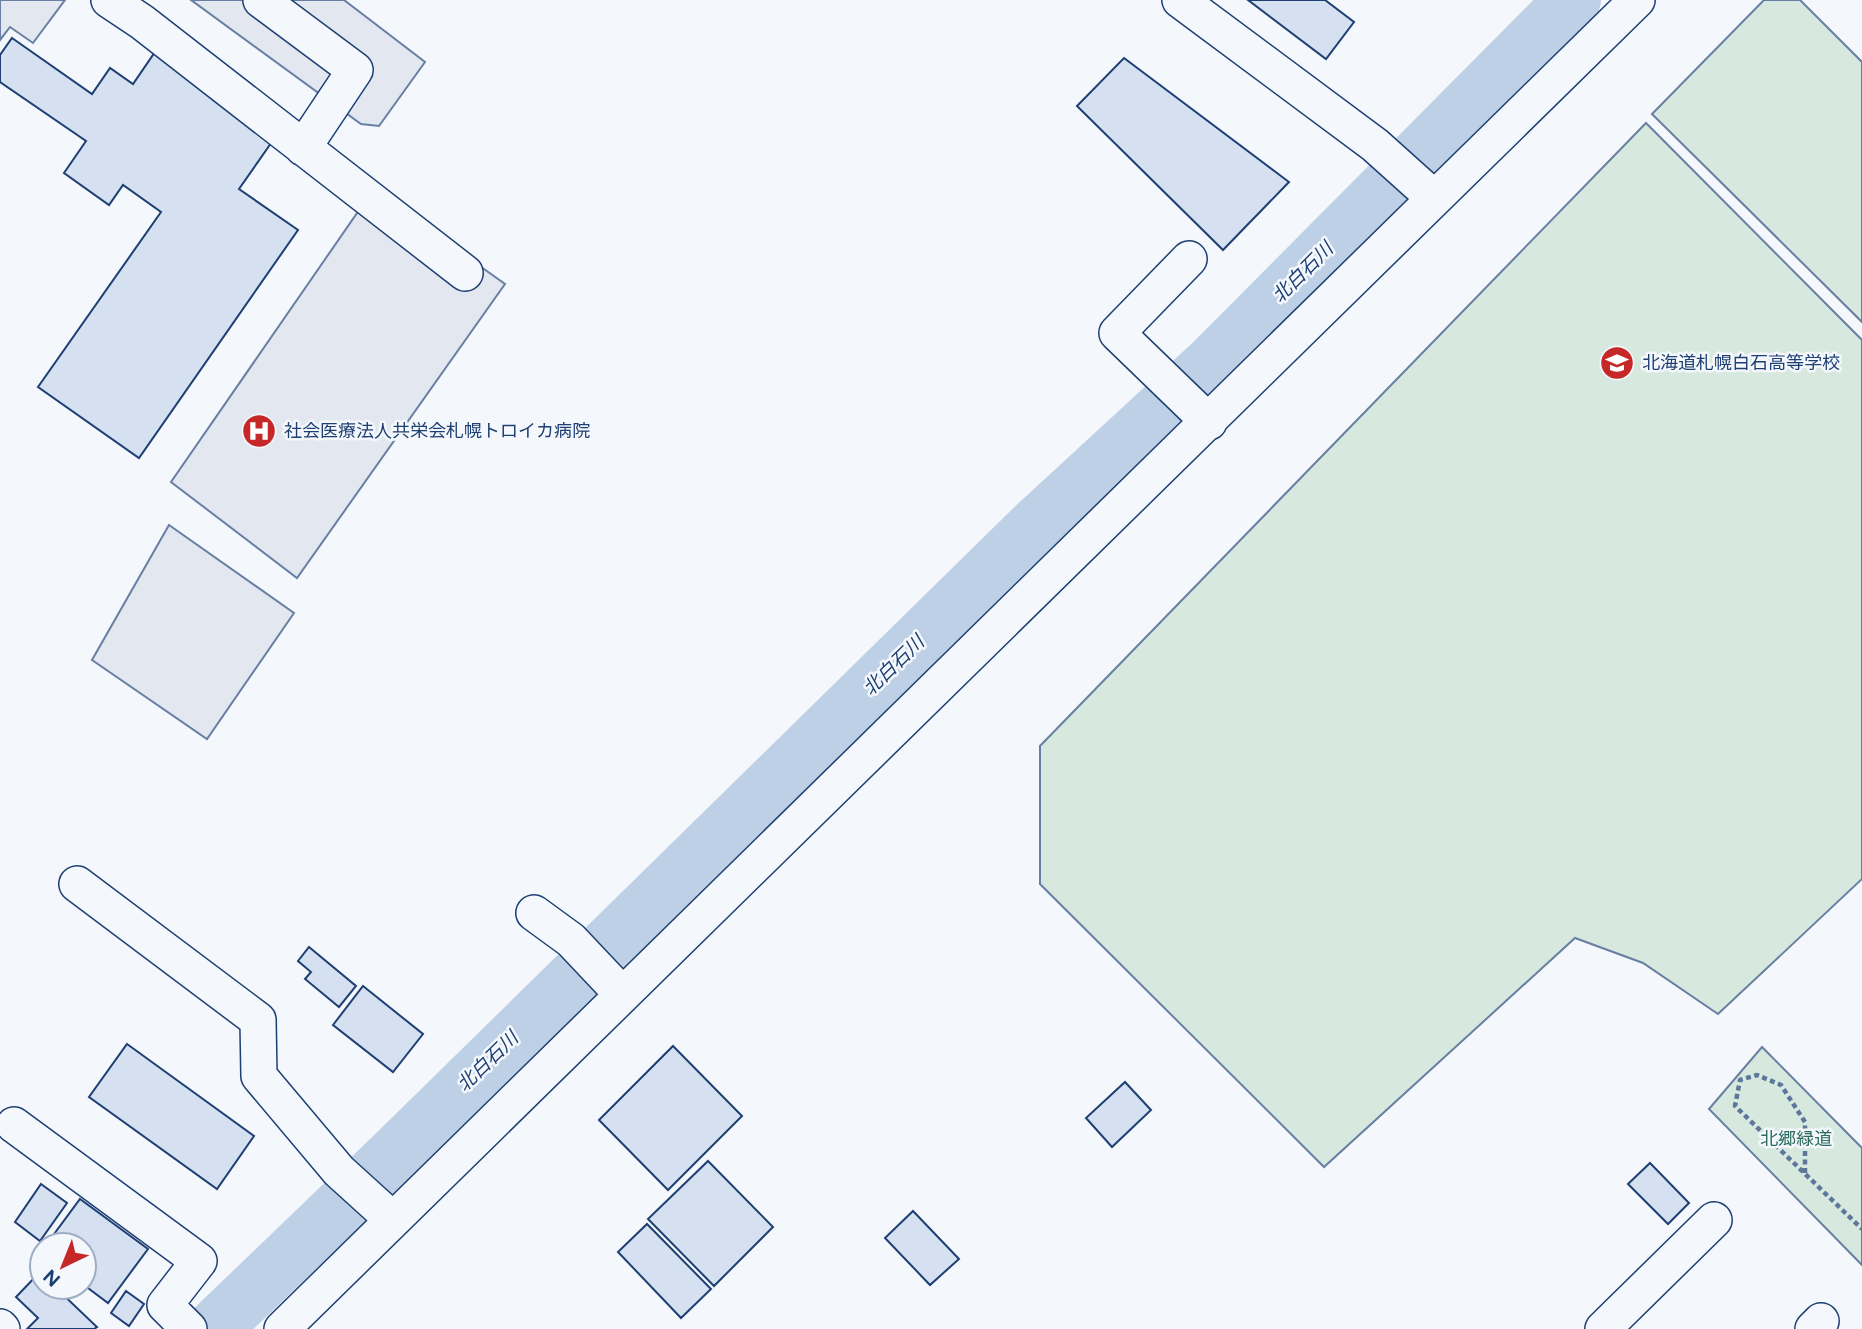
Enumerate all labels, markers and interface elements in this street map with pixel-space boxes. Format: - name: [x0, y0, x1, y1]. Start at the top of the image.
- water label: 北白石川: [1267, 236, 1339, 307]
- school or university icon: 北海道札幌白石高等学校: [1598, 344, 1636, 382]
- place label: 北海道札幌白石高等学校: [1642, 352, 1840, 374]
- hospital icon: 社会医療法人共栄会札幌トロイカ病院: [240, 412, 278, 450]
- place label: 社会医療法人共栄会札幌トロイカ病院: [284, 420, 590, 442]
- water label: 北白石川: [858, 629, 930, 700]
- water label: 北白石川: [452, 1025, 524, 1096]
- park label: 北郷緑道: [1760, 1128, 1832, 1150]
- north arrow: [28, 1231, 98, 1301]
- text: N: [39, 1265, 65, 1291]

